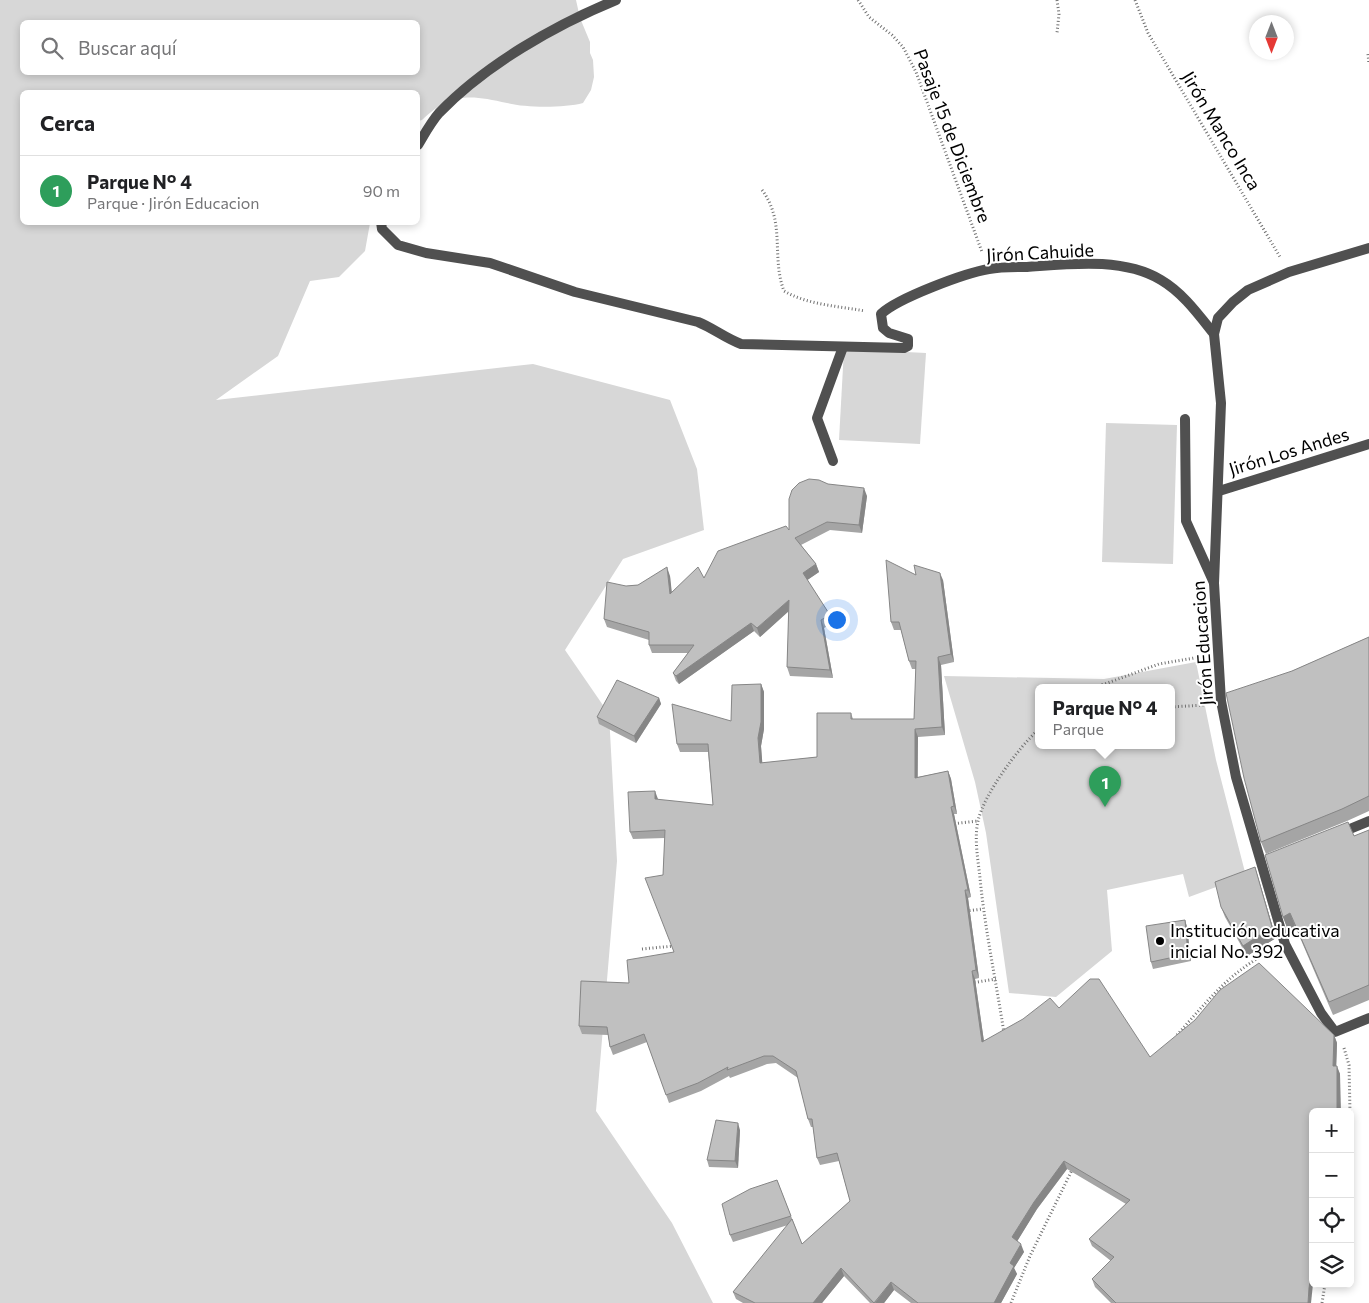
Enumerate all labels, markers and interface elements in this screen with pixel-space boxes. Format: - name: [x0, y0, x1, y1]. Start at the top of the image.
- north arrow: [1249, 15, 1294, 60]
- search box: [20, 20, 420, 75]
- icon: search: [38, 34, 66, 62]
- text: Buscar aquí: [78, 36, 177, 59]
- street label: Pasaje 15 de Diciembre: [910, 46, 996, 226]
- street label: Jirón Manco Inca: [1178, 67, 1266, 194]
- text: Cerca: [40, 110, 95, 135]
- text: Parque N° 4: [87, 170, 192, 193]
- text: 1: [52, 181, 60, 200]
- text: 90 m: [363, 181, 400, 200]
- text: Parque · Jirón Educacion: [87, 193, 260, 212]
- street label: Jirón Cahuide: [986, 238, 1094, 266]
- street label: Jirón Los Andes: [1226, 422, 1351, 480]
- street label: Jirón Educacion: [1187, 580, 1217, 706]
- your location: [824, 607, 850, 633]
- popup: [1035, 684, 1175, 749]
- text: Parque N° 4: [1053, 696, 1157, 719]
- text: Parque: [1053, 719, 1104, 738]
- pin: 1: [1089, 766, 1121, 807]
- place label: Institución educativa inicial No. 392: [1170, 919, 1340, 962]
- marker: Institución educativa inicial No. 392: [1154, 935, 1166, 947]
- map controls: [1309, 1108, 1354, 1288]
- button: +: [1309, 1108, 1354, 1153]
- button: −: [1309, 1153, 1354, 1198]
- button: locate: [1309, 1198, 1354, 1243]
- button: layers: [1309, 1243, 1354, 1288]

